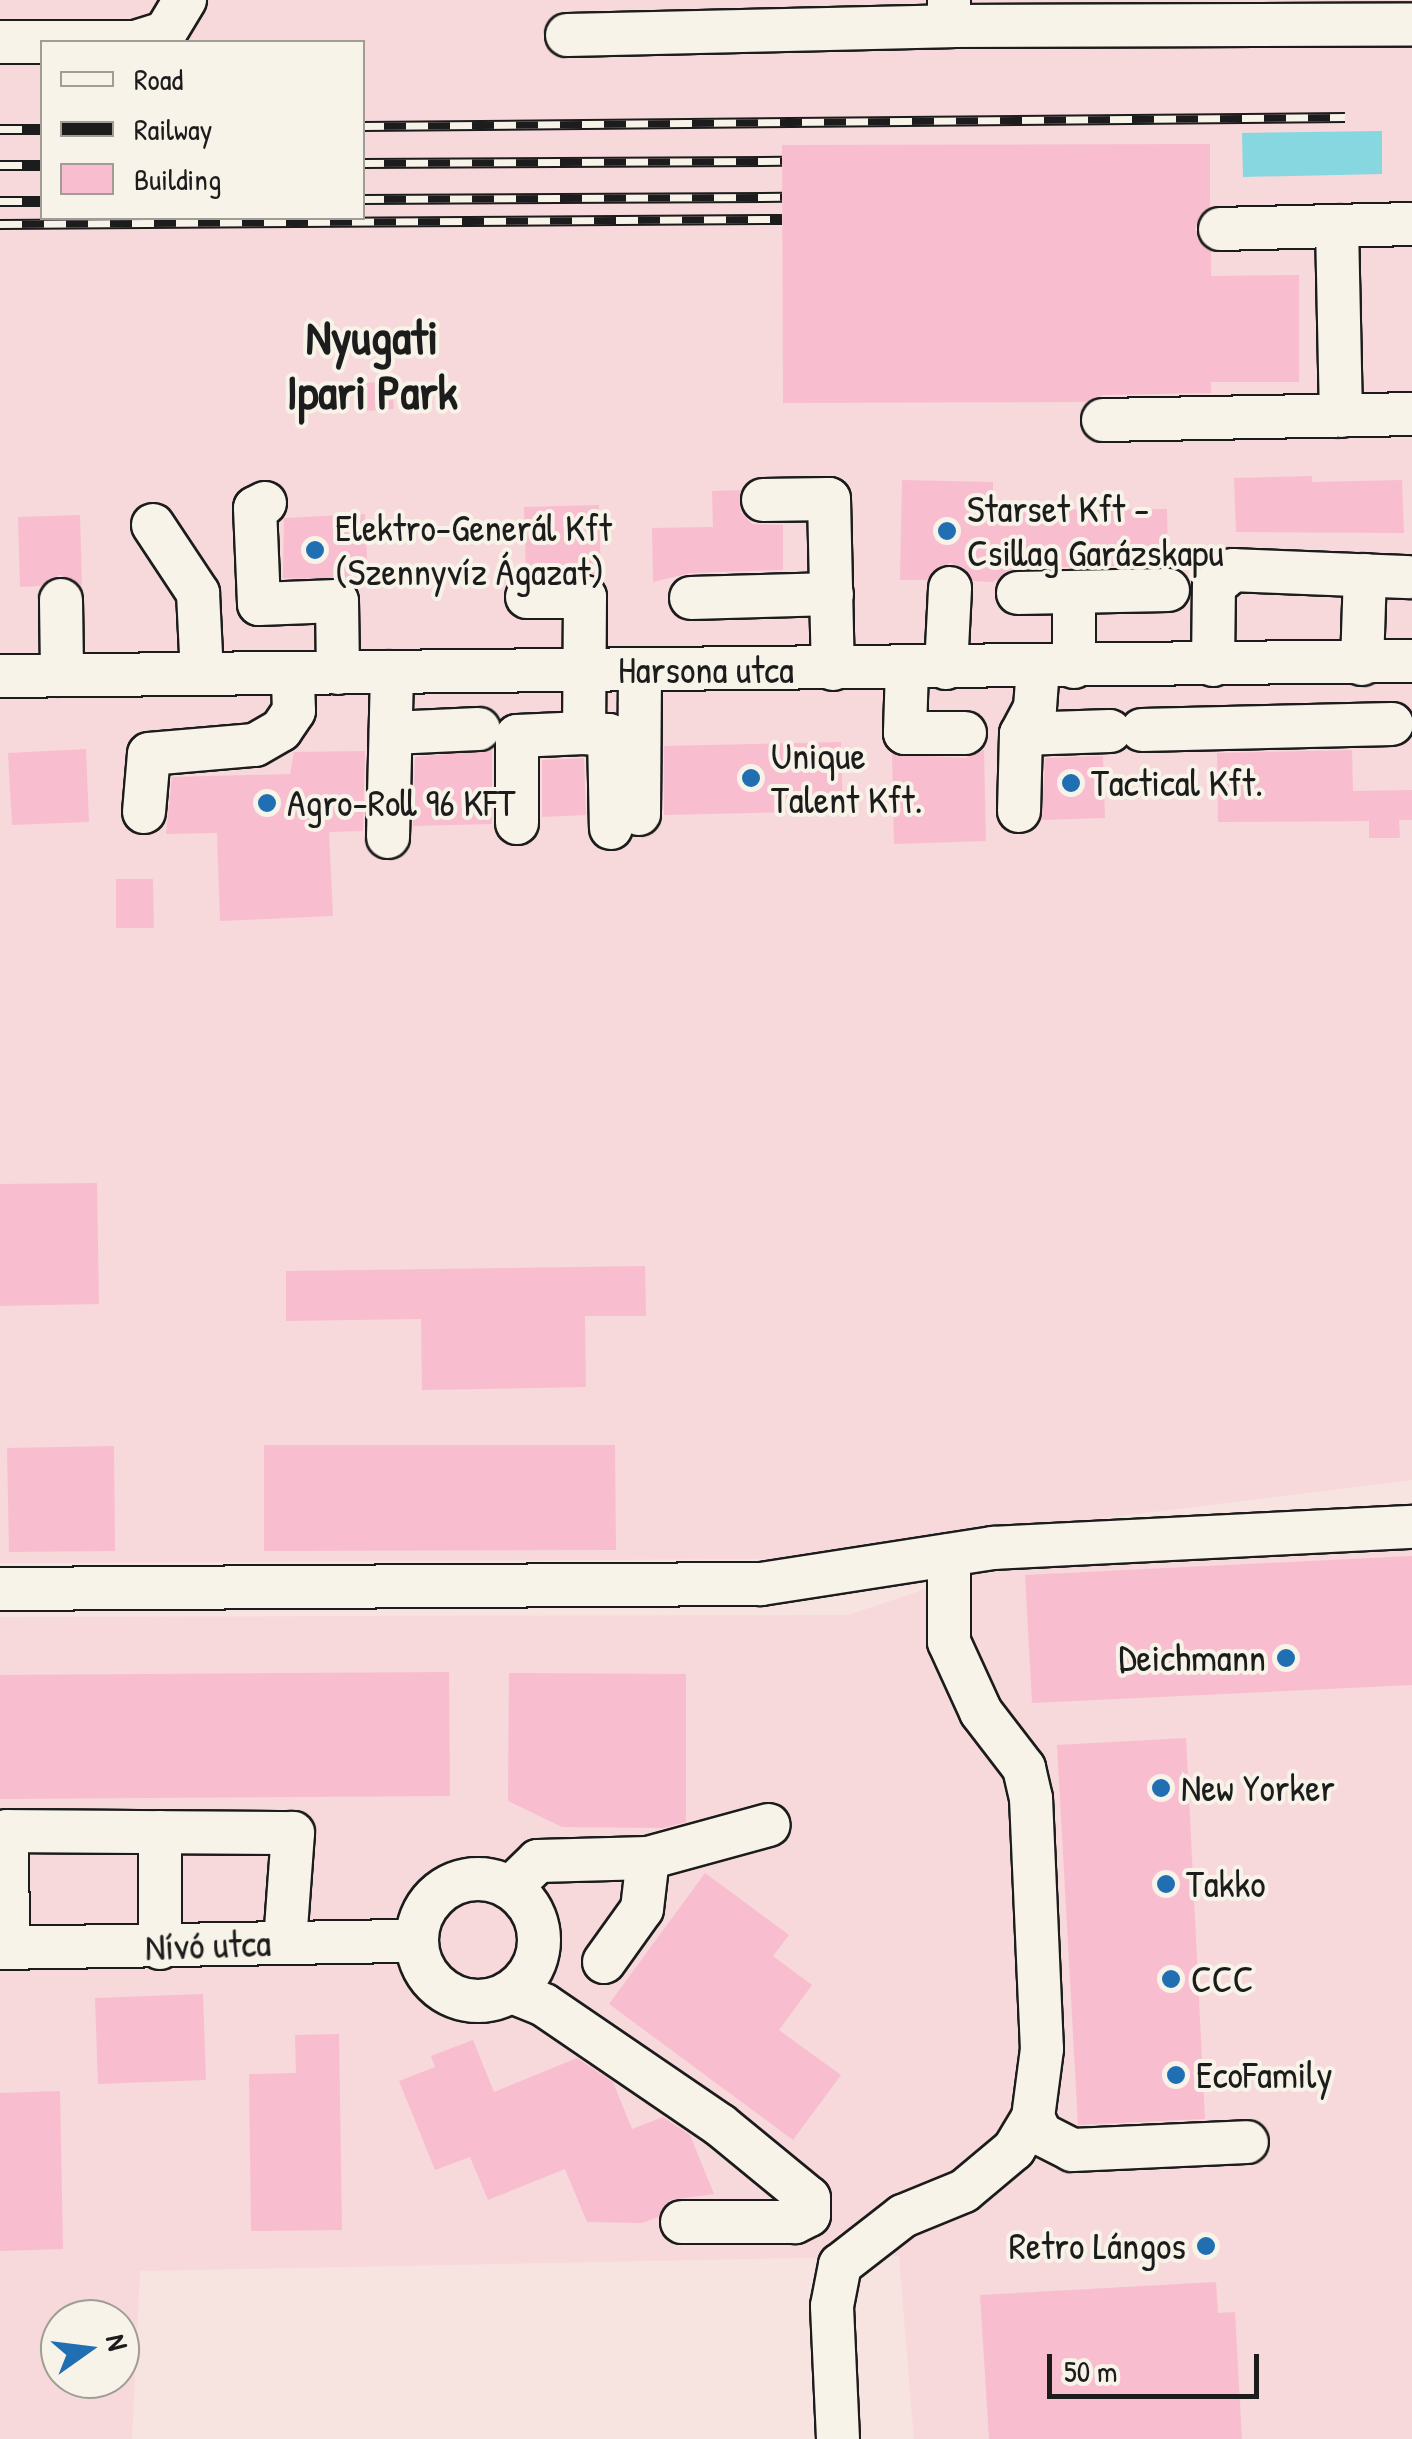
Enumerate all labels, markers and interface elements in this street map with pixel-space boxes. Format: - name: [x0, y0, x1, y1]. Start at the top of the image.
- legend: [40, 40, 365, 220]
- text: Road: [134, 59, 183, 99]
- text: Railway: [134, 109, 212, 149]
- text: Building: [134, 159, 221, 199]
- district label: Nyugati Ipari Park: [286, 307, 458, 420]
- place label: Starset Kft - Csillag Garázskapu: [967, 486, 1224, 576]
- place label: Elektro-Generál Kft (Szennyvíz Ágazat): [335, 505, 612, 594]
- marker: Starset Kft - Csillag Garázskapu: [936, 520, 958, 542]
- marker: Elektro-Generál Kft (Szennyvíz Ágazat): [304, 539, 326, 561]
- street label: Harsona utca: [618, 647, 794, 693]
- place label: Unique Talent Kft.: [771, 733, 923, 822]
- place label: Tactical Kft.: [1091, 760, 1263, 806]
- marker: Unique Talent Kft.: [740, 767, 762, 789]
- marker: Tactical Kft.: [1060, 772, 1082, 794]
- place label: Agro-Roll 96 KFT: [287, 780, 515, 826]
- marker: Agro-Roll 96 KFT: [256, 792, 278, 814]
- place label: Deichmann: [1119, 1635, 1266, 1681]
- marker: Deichmann: [1275, 1647, 1297, 1669]
- place label: New Yorker: [1181, 1765, 1335, 1811]
- marker: New Yorker: [1150, 1777, 1172, 1799]
- place label: Takko: [1186, 1861, 1266, 1907]
- marker: Takko: [1155, 1873, 1177, 1895]
- street label: Nívó utca: [144, 1920, 272, 1970]
- place label: CCC: [1191, 1956, 1253, 2002]
- marker: CCC: [1160, 1968, 1182, 1990]
- place label: EcoFamily: [1196, 2052, 1333, 2098]
- marker: EcoFamily: [1165, 2064, 1187, 2086]
- place label: Retro Lángos: [1009, 2223, 1186, 2269]
- marker: Retro Lángos: [1195, 2235, 1217, 2257]
- north arrow: [40, 2299, 140, 2399]
- text: N: [97, 2330, 137, 2354]
- scale bar: [1052, 2334, 1264, 2396]
- text: 50 m: [1064, 2351, 1117, 2391]

